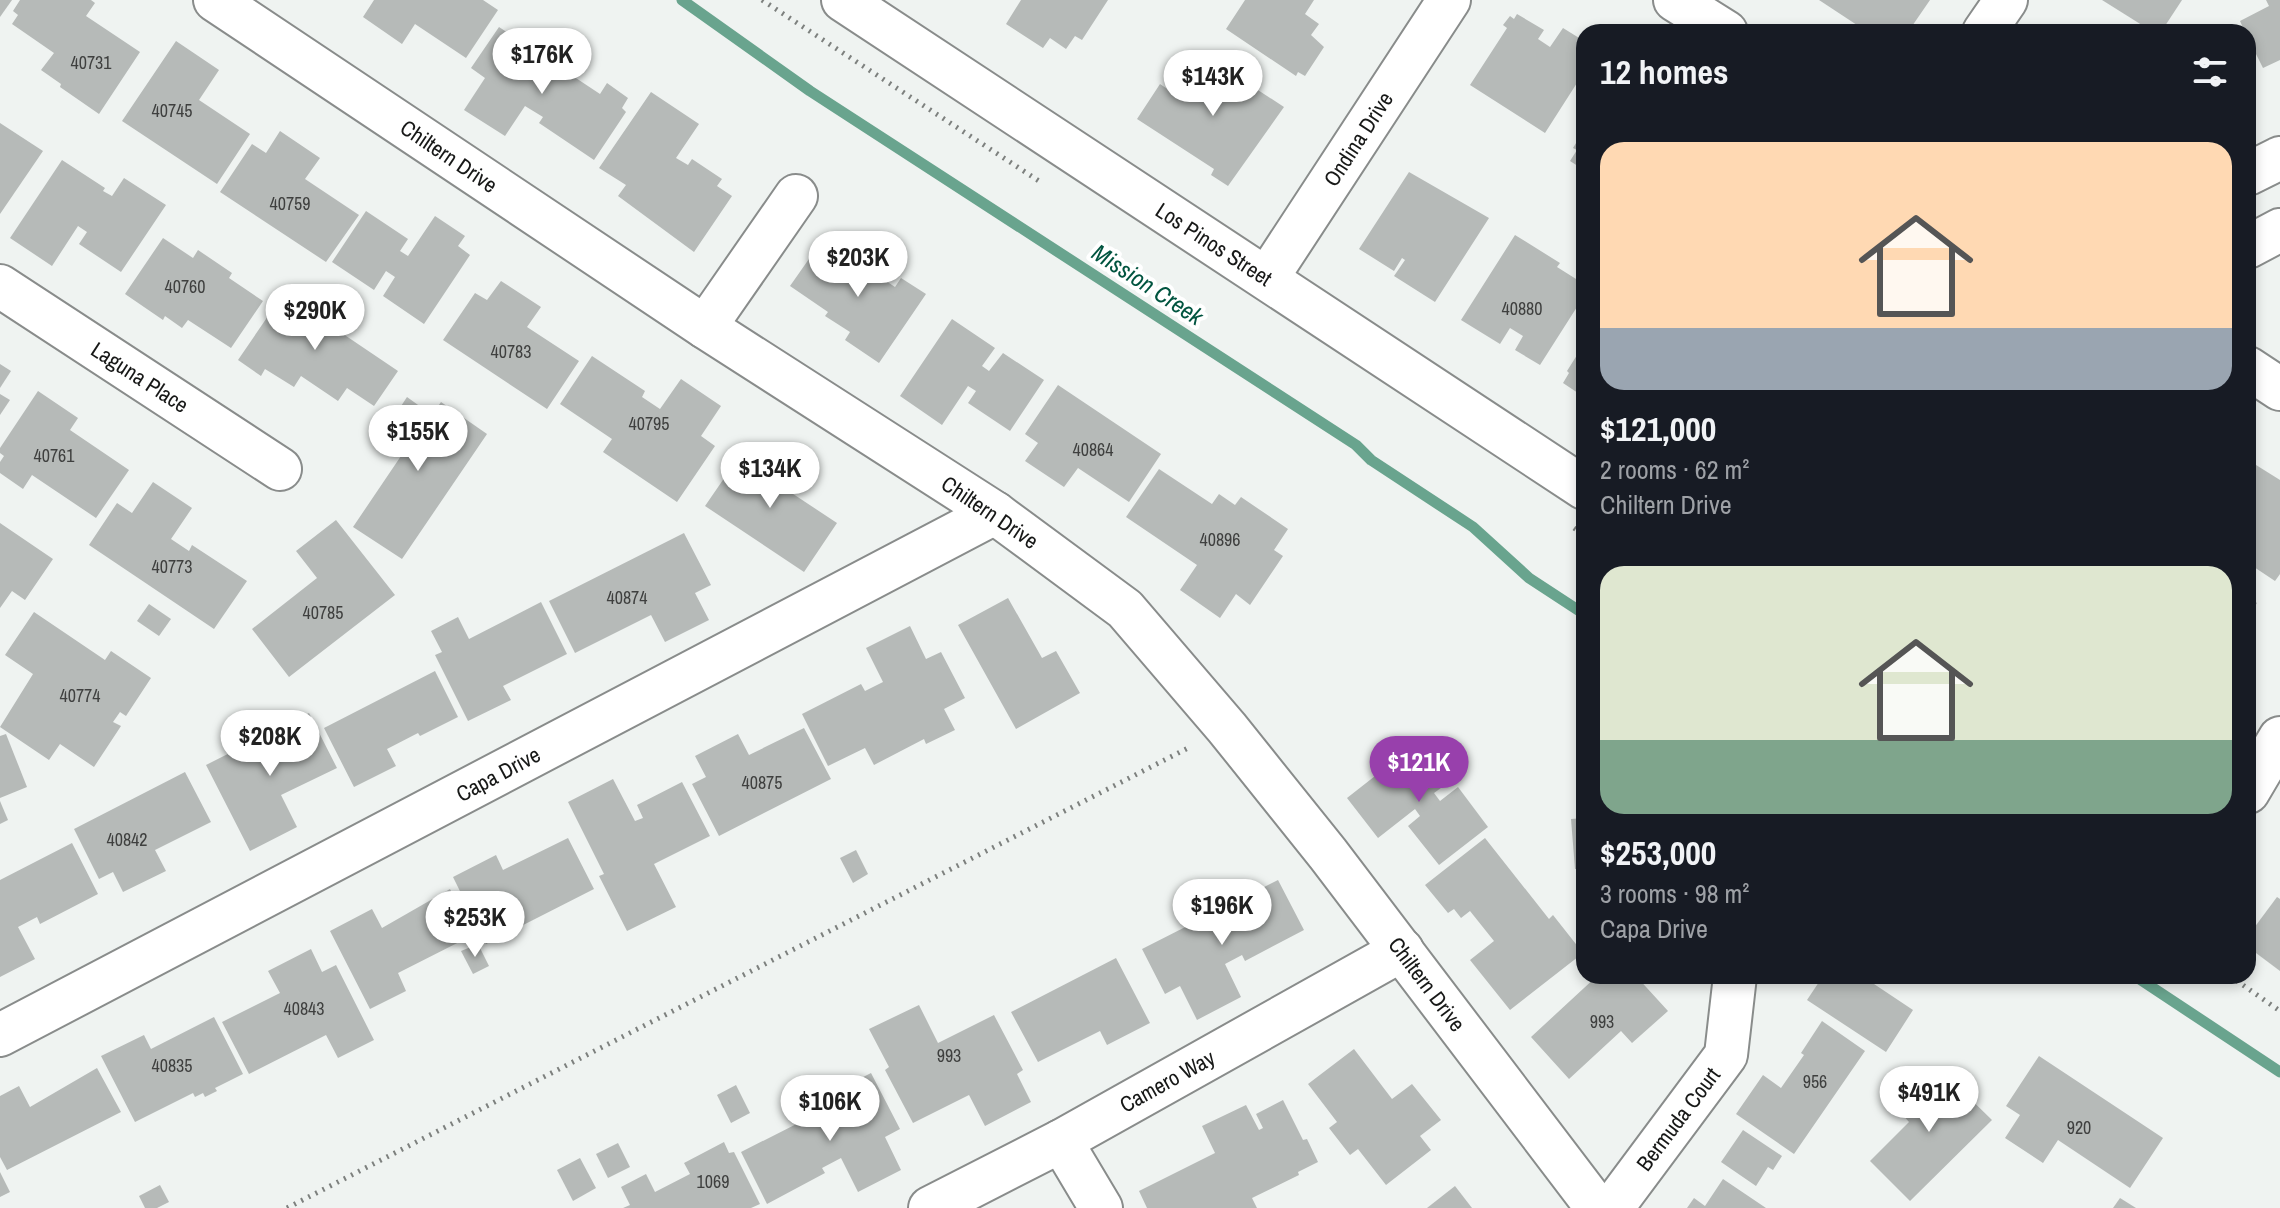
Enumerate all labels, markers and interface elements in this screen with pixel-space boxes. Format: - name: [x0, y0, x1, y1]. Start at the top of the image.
- pin: $176K: [486, 28, 598, 96]
- text: $176K: [511, 36, 573, 71]
- text: 12 homes: [1600, 49, 1729, 95]
- house number: 40731: [70, 50, 112, 75]
- pin: $143K: [1157, 50, 1269, 118]
- icon: filters: [2188, 50, 2232, 94]
- text: $143K: [1182, 58, 1244, 93]
- street label: Ondina Drive: [1316, 86, 1400, 192]
- house number: 40745: [151, 98, 193, 123]
- street label: Chiltern Drive: [394, 112, 504, 200]
- house number: 40759: [269, 191, 311, 216]
- icon: home: [1844, 194, 1988, 338]
- street label: Los Pinos Street: [1150, 195, 1278, 293]
- pin: $203K: [802, 231, 914, 299]
- water label: Mission Creek: [1086, 236, 1211, 333]
- text: $203K: [827, 239, 889, 274]
- house number: 40760: [164, 274, 206, 299]
- pin: $290K: [259, 284, 371, 352]
- text: $290K: [284, 292, 346, 327]
- house number: 40880: [1501, 296, 1543, 321]
- street label: Laguna Place: [86, 334, 194, 420]
- house number: 40783: [490, 339, 532, 364]
- pin: $155K: [362, 405, 474, 473]
- text: $121,000: [1600, 406, 1716, 452]
- house number: 40795: [628, 411, 670, 436]
- text: $155K: [387, 413, 449, 448]
- house number: 40864: [1072, 437, 1114, 462]
- pin: $134K: [714, 442, 826, 510]
- house number: 40761: [33, 443, 75, 468]
- text: $134K: [739, 450, 801, 485]
- text: 2 rooms · 62 m²: [1600, 452, 1749, 487]
- street label: Chiltern Drive: [935, 468, 1045, 556]
- text: Chiltern Drive: [1600, 487, 1732, 522]
- house number: 40896: [1199, 527, 1241, 552]
- house number: 40773: [151, 554, 193, 579]
- house number: 40874: [606, 585, 648, 610]
- house number: 40785: [302, 600, 344, 625]
- icon: home: [1844, 618, 1988, 762]
- house number: 40774: [59, 683, 101, 708]
- pin: $208K: [214, 710, 326, 778]
- text: $208K: [239, 718, 301, 753]
- pin: $121K: [1363, 736, 1475, 804]
- street label: Capa Drive: [451, 739, 545, 809]
- text: $121K: [1388, 744, 1450, 779]
- house number: 40875: [741, 770, 783, 795]
- house number: 40842: [106, 827, 148, 852]
- text: $253,000: [1600, 830, 1716, 876]
- text: 3 rooms · 98 m²: [1600, 876, 1749, 911]
- pin: $196K: [1166, 879, 1278, 947]
- text: $196K: [1191, 887, 1253, 922]
- pin: $253K: [419, 891, 531, 959]
- text: $253K: [444, 899, 506, 934]
- text: Capa Drive: [1600, 911, 1708, 946]
- street label: Chiltern Drive: [1382, 931, 1472, 1037]
- house number: 40843: [283, 996, 325, 1021]
- house number: 993: [1590, 1009, 1614, 1034]
- house number: 993: [937, 1043, 961, 1068]
- street label: Camero Way: [1114, 1043, 1220, 1119]
- house number: 40835: [151, 1053, 193, 1078]
- street label: Bermuda Court: [1629, 1061, 1727, 1177]
- pin: $491K: [1873, 1066, 1985, 1134]
- house number: 956: [1803, 1069, 1827, 1094]
- text: $491K: [1898, 1074, 1960, 1109]
- pin: $106K: [774, 1075, 886, 1143]
- text: $106K: [799, 1083, 861, 1118]
- house number: 920: [2067, 1115, 2091, 1140]
- house number: 1069: [697, 1169, 729, 1194]

